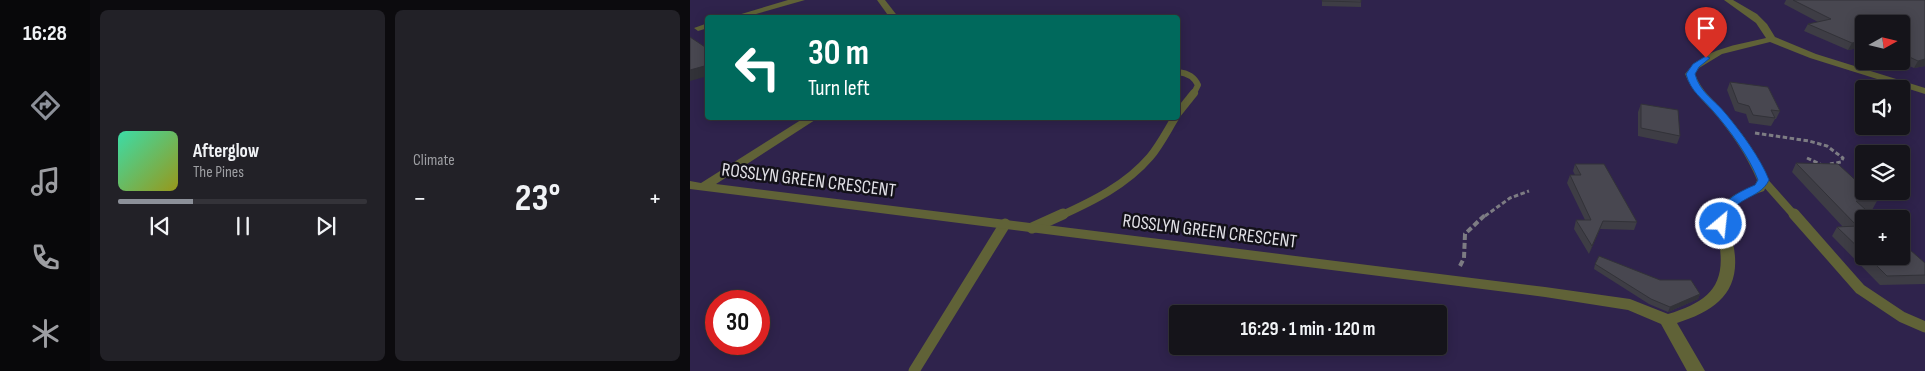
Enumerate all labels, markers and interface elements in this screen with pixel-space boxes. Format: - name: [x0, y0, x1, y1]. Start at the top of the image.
- pin: [1685, 7, 1727, 58]
- icon: arrive: [1692, 14, 1720, 42]
- north arrow: [1855, 15, 1910, 70]
- map controls: [1855, 15, 1910, 265]
- text: 16:28: [23, 20, 67, 47]
- text: 30 m: [808, 32, 869, 75]
- icon: left: [725, 35, 790, 100]
- text: Turn left: [808, 75, 870, 102]
- button: sound: [1855, 80, 1910, 135]
- icon: directions: [28, 88, 63, 123]
- text: Afterglow: [193, 140, 259, 163]
- button: layers: [1855, 145, 1910, 200]
- text: Climate: [413, 151, 455, 170]
- street label: ROSSLYN GREEN CRESCENT: [720, 158, 898, 203]
- text: The Pines: [193, 163, 244, 182]
- icon: music: [28, 164, 63, 199]
- text: 23°: [515, 176, 560, 221]
- text: −: [413, 182, 427, 215]
- text: +: [648, 182, 662, 215]
- position arrow: [1694, 197, 1746, 249]
- street label: ROSSLYN GREEN CRESCENT: [1121, 209, 1299, 254]
- button: +: [1855, 210, 1910, 265]
- icon: previous: [146, 212, 174, 240]
- icon: pause: [229, 212, 257, 240]
- icon: next: [312, 212, 340, 240]
- icon: phone: [28, 240, 63, 275]
- speed limit sign: 30: [705, 290, 770, 355]
- icon: climate: [28, 316, 63, 351]
- text: 16:29 · 1 min · 120 m: [1241, 318, 1375, 341]

